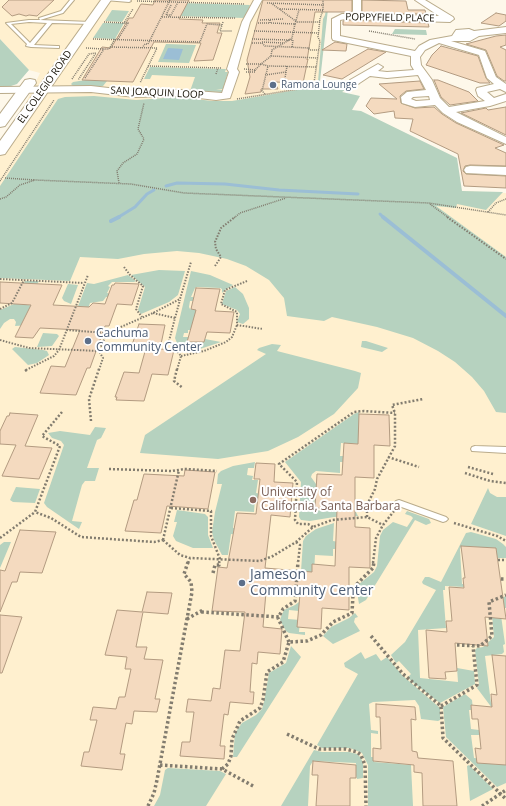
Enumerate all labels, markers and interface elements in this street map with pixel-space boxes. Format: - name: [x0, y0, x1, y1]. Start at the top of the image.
- street label: POPPYFIELD PLACE: [345, 11, 435, 25]
- street label: EL COLEGIO ROAD: [15, 48, 75, 126]
- place label: Ramona Lounge: [281, 79, 357, 91]
- marker: Ramona Lounge: [268, 80, 278, 90]
- street label: SAN JOAQUIN LOOP: [110, 85, 204, 101]
- place label: Cachuma Community Center: [96, 327, 202, 355]
- marker: Cachuma Community Center: [83, 336, 93, 346]
- place label: University of California, Santa Barbara: [261, 486, 400, 514]
- marker: University of California, Santa Barbara: [248, 495, 258, 505]
- place label: Jameson Community Center: [250, 567, 373, 600]
- marker: Jameson Community Center: [237, 578, 247, 588]

